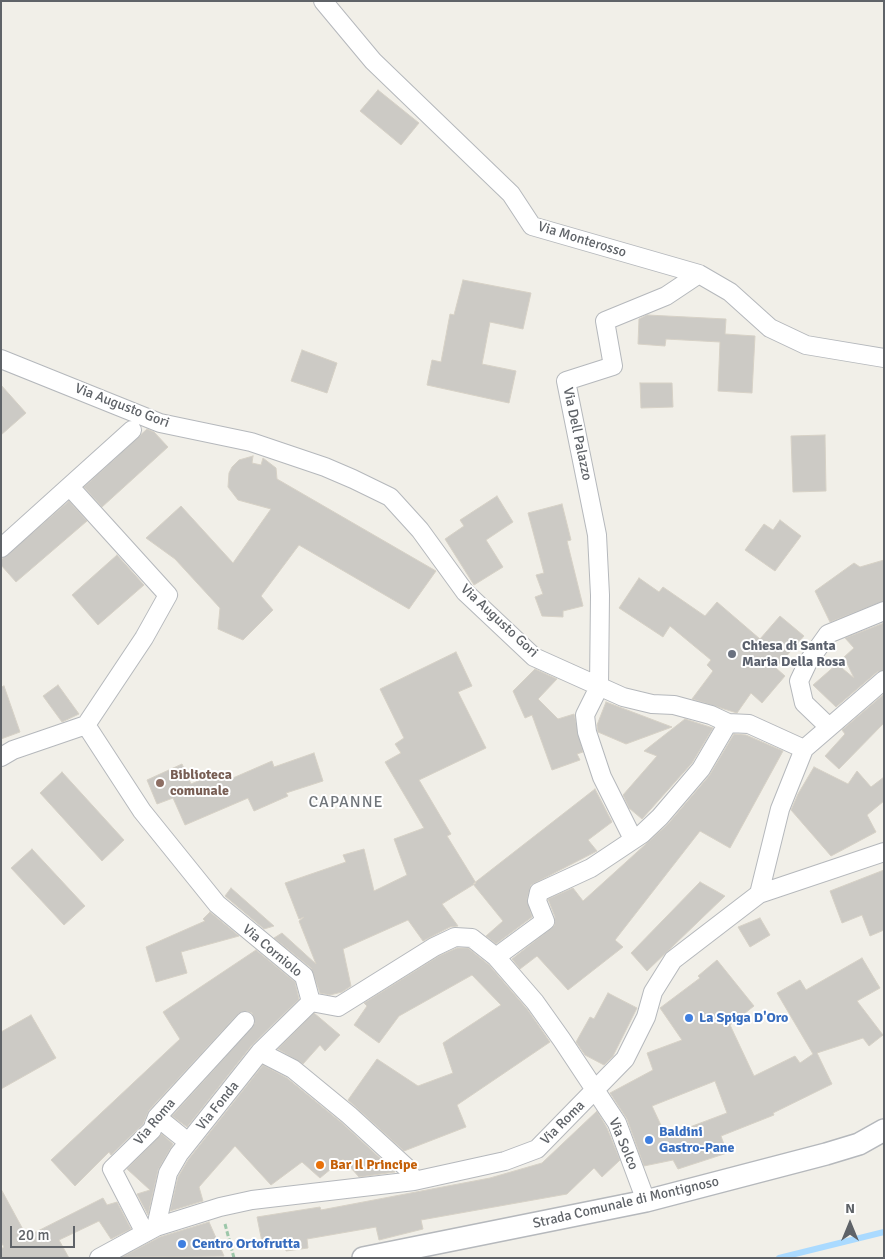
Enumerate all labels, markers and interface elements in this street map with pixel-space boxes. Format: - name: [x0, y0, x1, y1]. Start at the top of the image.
- street label: Via Monterosso: [536, 219, 628, 261]
- street label: Via Augusto Gori: [72, 380, 172, 432]
- street label: Via Dell Palazzo: [559, 386, 595, 482]
- street label: Via Augusto Gori: [457, 581, 541, 661]
- place label: Chiesa di Santa Maria Della Rosa: [742, 638, 845, 670]
- marker: Chiesa di Santa Maria Della Rosa: [726, 648, 738, 660]
- place label: Biblioteca comunale: [170, 767, 232, 800]
- marker: Biblioteca comunale: [154, 777, 166, 789]
- district label: CAPANNE: [308, 793, 384, 813]
- street label: Via Corniolo: [239, 921, 305, 981]
- place label: La Spiga D'Oro: [699, 1010, 788, 1026]
- marker: La Spiga D'Oro: [683, 1012, 695, 1024]
- street label: Via Fonda: [193, 1078, 243, 1134]
- street label: Via Roma: [131, 1095, 179, 1149]
- street label: Via Roma: [537, 1097, 589, 1149]
- street label: Via Solco: [605, 1115, 641, 1173]
- place label: Baldini Gastro-Pane: [659, 1124, 734, 1156]
- marker: Baldini Gastro-Pane: [643, 1134, 655, 1146]
- place label: Bar Il Principe: [330, 1157, 417, 1173]
- marker: Bar Il Principe: [314, 1159, 326, 1171]
- street label: Strada Comunale di Montignoso: [531, 1173, 721, 1233]
- north arrow: [825, 1199, 875, 1249]
- text: N: [845, 1200, 855, 1217]
- scale bar: [12, 1216, 78, 1248]
- text: 20 m: [18, 1226, 49, 1244]
- place label: Centro Ortofrutta: [192, 1236, 300, 1252]
- marker: Centro Ortofrutta: [176, 1238, 188, 1250]

